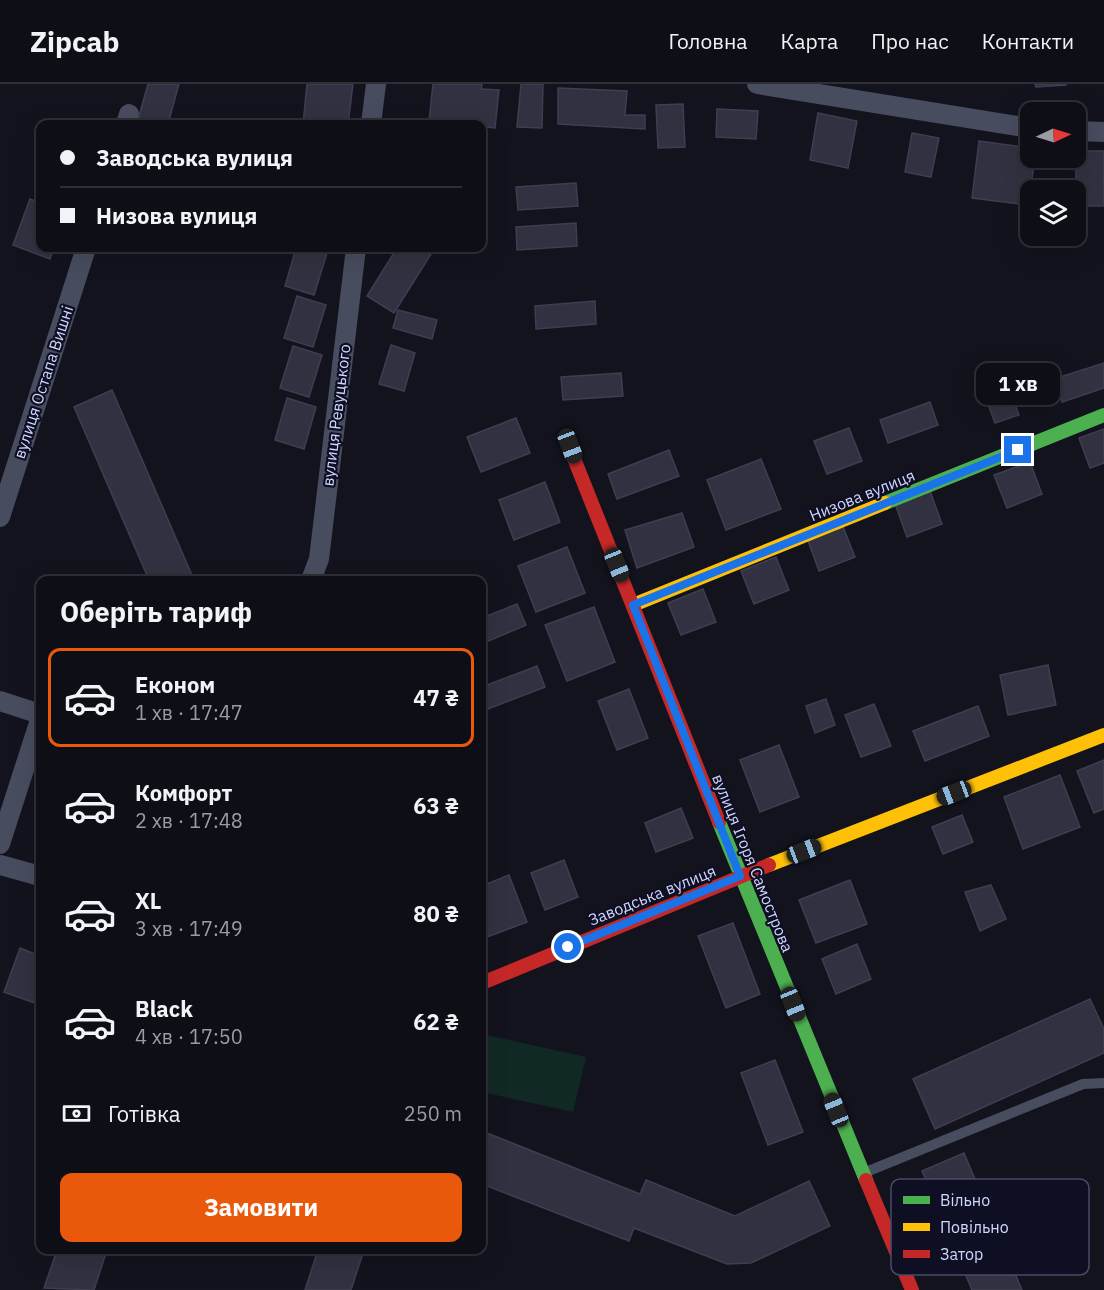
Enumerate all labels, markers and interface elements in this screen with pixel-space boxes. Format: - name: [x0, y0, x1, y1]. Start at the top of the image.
- text: Zipcab: [30, 23, 119, 60]
- text: Головна: [669, 27, 747, 55]
- text: Карта: [780, 27, 838, 55]
- text: Про нас: [871, 27, 949, 55]
- text: Контакти: [982, 27, 1074, 55]
- north arrow: [1020, 102, 1086, 168]
- map controls: [1020, 102, 1086, 246]
- text: Заводська вулиця: [96, 143, 293, 172]
- button: layers: [1020, 180, 1086, 246]
- text: Низова вулиця: [96, 201, 257, 230]
- street label: вулиця Остапа Вишні: [9, 303, 77, 461]
- street label: вулиця Ревуцького: [317, 343, 355, 487]
- callout: 1 хв: [976, 363, 1060, 405]
- text: 1 хв: [998, 370, 1038, 397]
- car: [555, 426, 585, 466]
- route end: [1004, 436, 1031, 463]
- street label: Низова вулиця: [806, 465, 918, 525]
- car: [602, 545, 632, 585]
- text: Оберіть тариф: [60, 594, 252, 629]
- text: Економ: [135, 670, 215, 699]
- icon: car: [63, 671, 117, 725]
- text: 47 ₴: [413, 683, 459, 712]
- text: 1 хв · 17:47: [135, 699, 243, 726]
- street label: вулиця Ігоря Самострова: [708, 771, 798, 955]
- text: Комфорт: [135, 778, 232, 807]
- car: [934, 778, 974, 808]
- icon: car: [63, 779, 117, 833]
- text: 63 ₴: [413, 791, 459, 820]
- text: 2 хв · 17:48: [135, 807, 243, 834]
- car: [784, 836, 824, 866]
- street label: Заводська вулиця: [585, 860, 719, 930]
- text: XL: [135, 886, 161, 915]
- icon: car: [63, 887, 117, 941]
- text: 80 ₴: [413, 899, 459, 928]
- text: 3 хв · 17:49: [135, 915, 243, 942]
- route start: [554, 933, 581, 960]
- car: [778, 984, 808, 1024]
- text: Black: [135, 994, 193, 1023]
- icon: car: [63, 995, 117, 1049]
- text: 62 ₴: [413, 1007, 459, 1036]
- text: 4 хв · 17:50: [135, 1023, 243, 1050]
- car: [821, 1090, 851, 1130]
- icon: cash: [60, 1097, 93, 1130]
- text: Готівка: [108, 1099, 181, 1128]
- text: 250 m: [404, 1100, 462, 1127]
- button: Замовити: [60, 1173, 462, 1242]
- legend: [891, 1179, 1089, 1275]
- text: Вільно: [940, 1190, 990, 1210]
- text: Повільно: [940, 1217, 1009, 1237]
- text: Затор: [940, 1244, 983, 1264]

